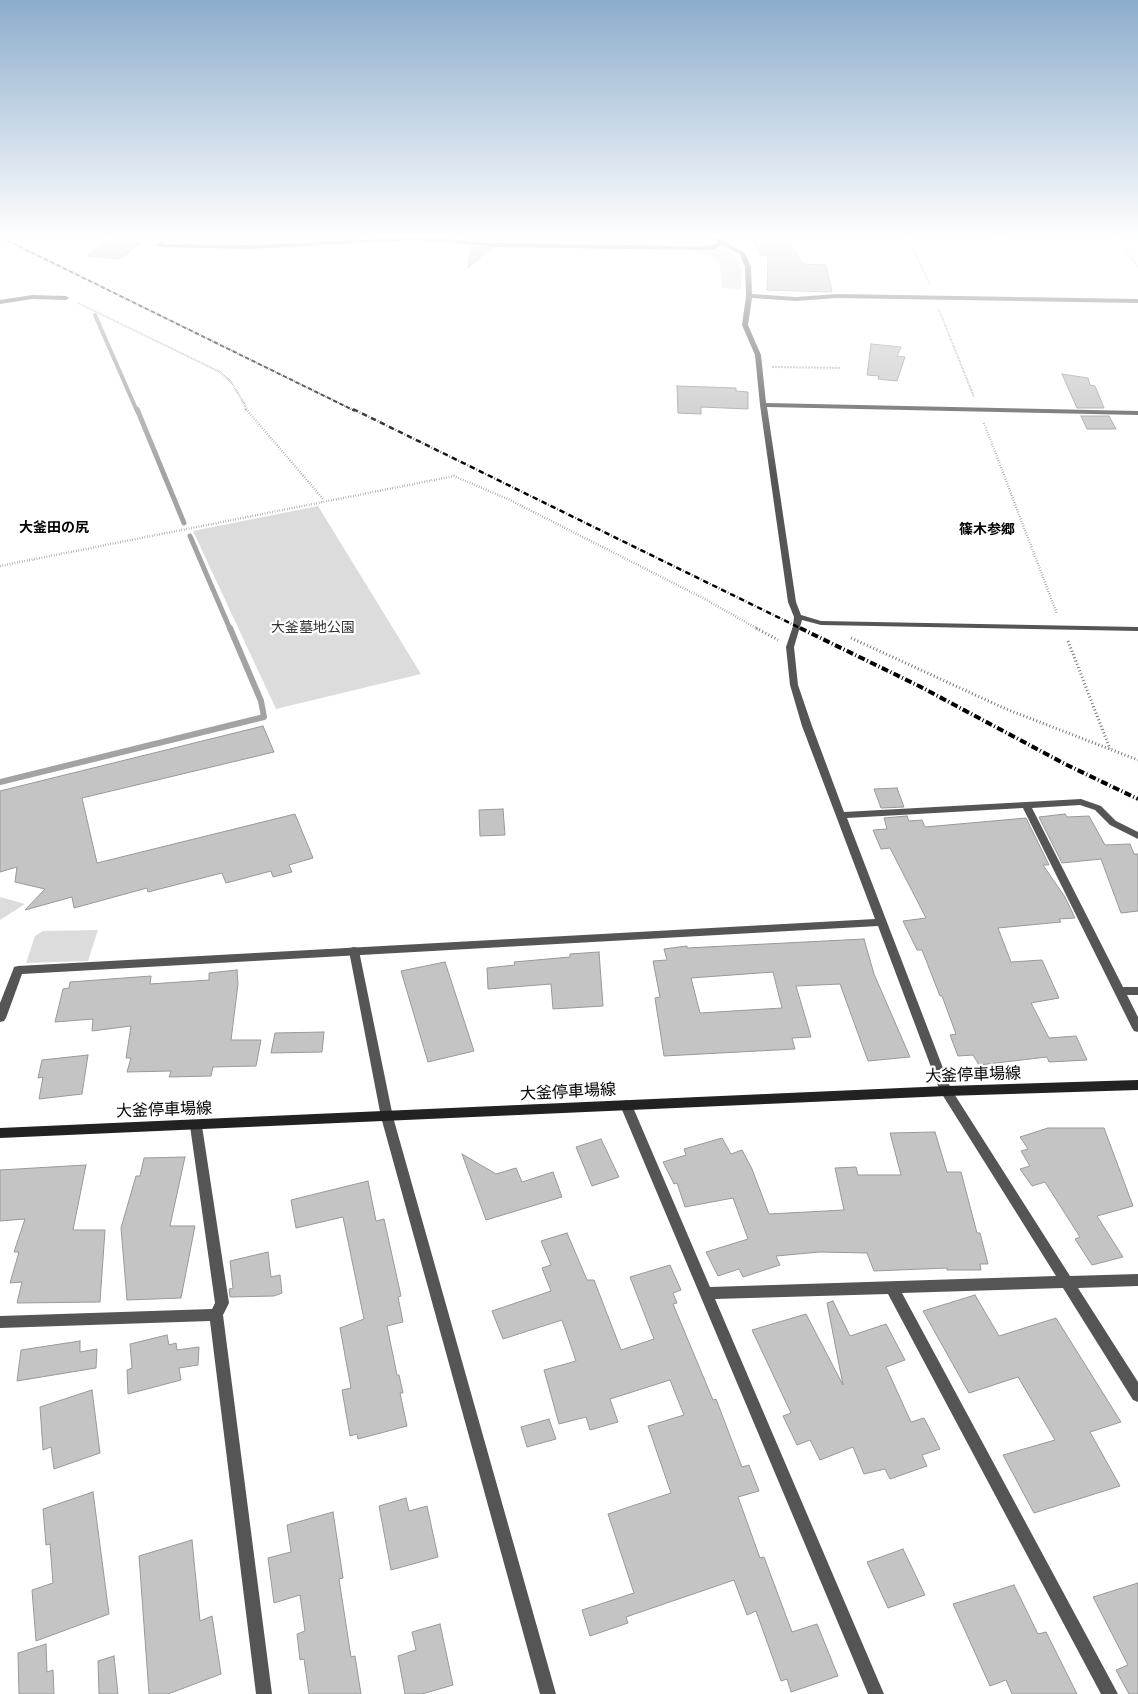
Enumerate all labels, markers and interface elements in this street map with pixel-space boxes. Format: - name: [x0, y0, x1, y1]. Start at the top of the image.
- district label: 大釜田の尻: [19, 520, 89, 536]
- district label: 篠木参郷: [959, 522, 1015, 538]
- park label: 大釜墓地公園: [271, 620, 355, 636]
- street label: 大釜停車場線: [925, 1064, 1021, 1086]
- street label: 大釜停車場線: [520, 1080, 616, 1104]
- street label: 大釜停車場線: [116, 1099, 212, 1121]

